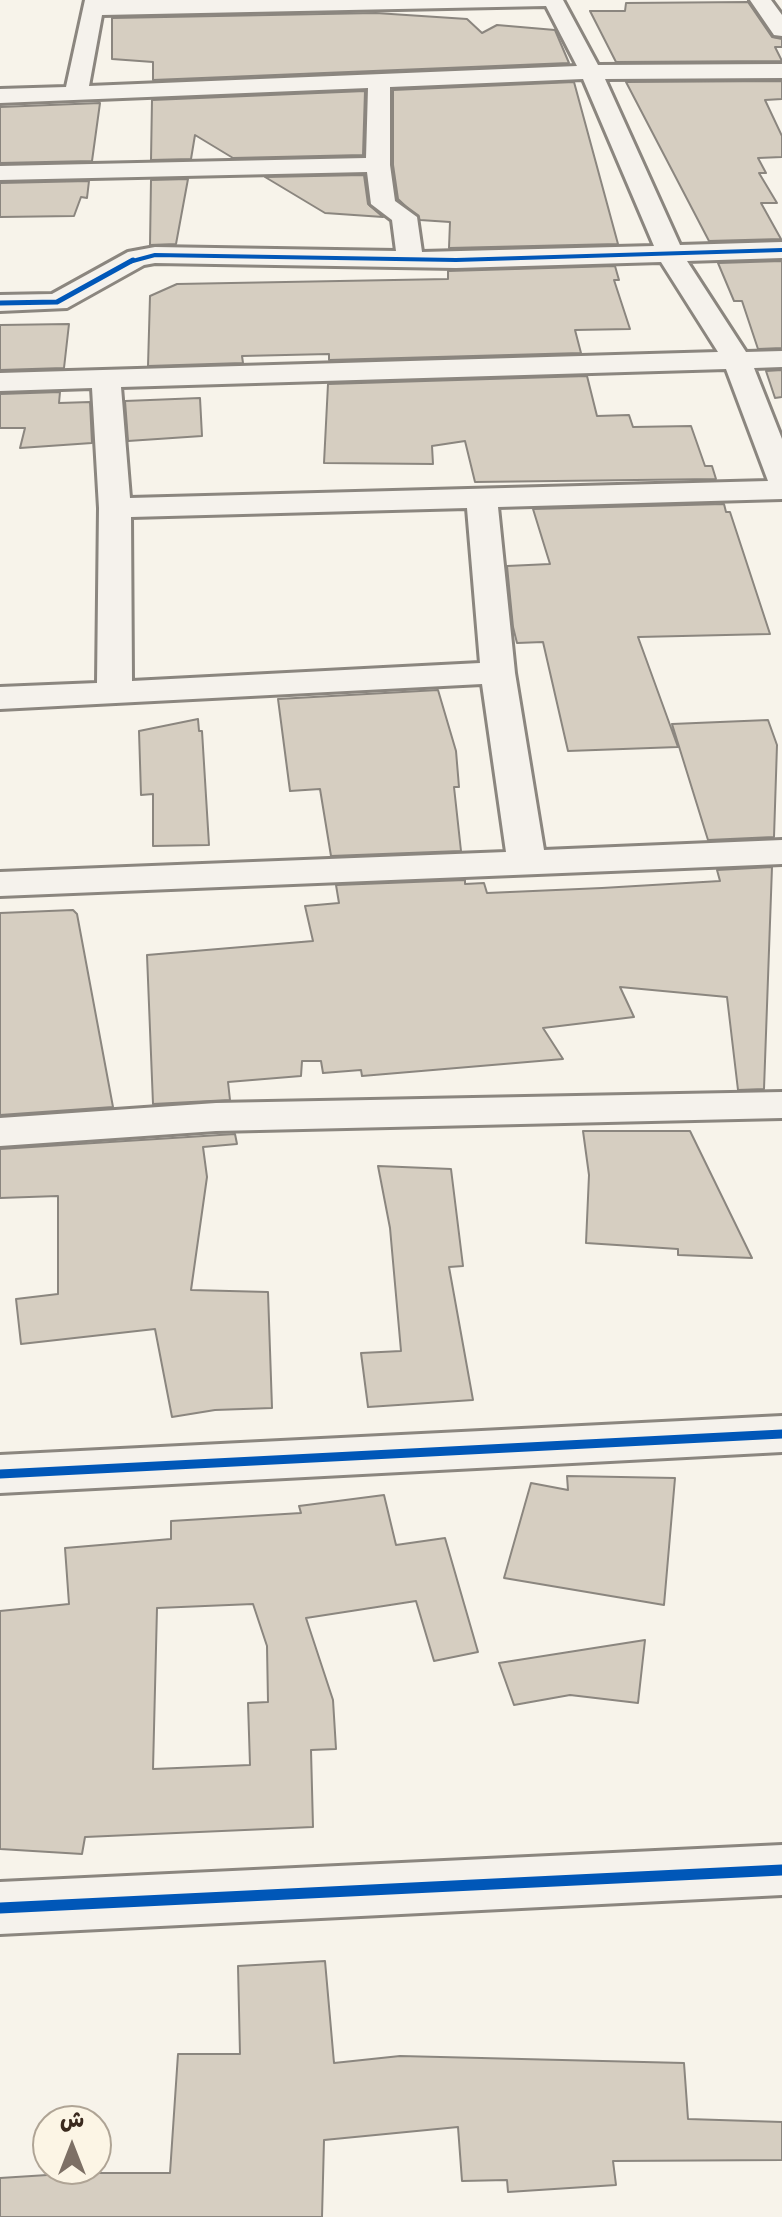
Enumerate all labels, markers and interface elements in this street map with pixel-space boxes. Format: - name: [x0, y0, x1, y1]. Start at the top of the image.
- north arrow: [32, 2105, 112, 2185]
- text: ش: [60, 2107, 84, 2138]

